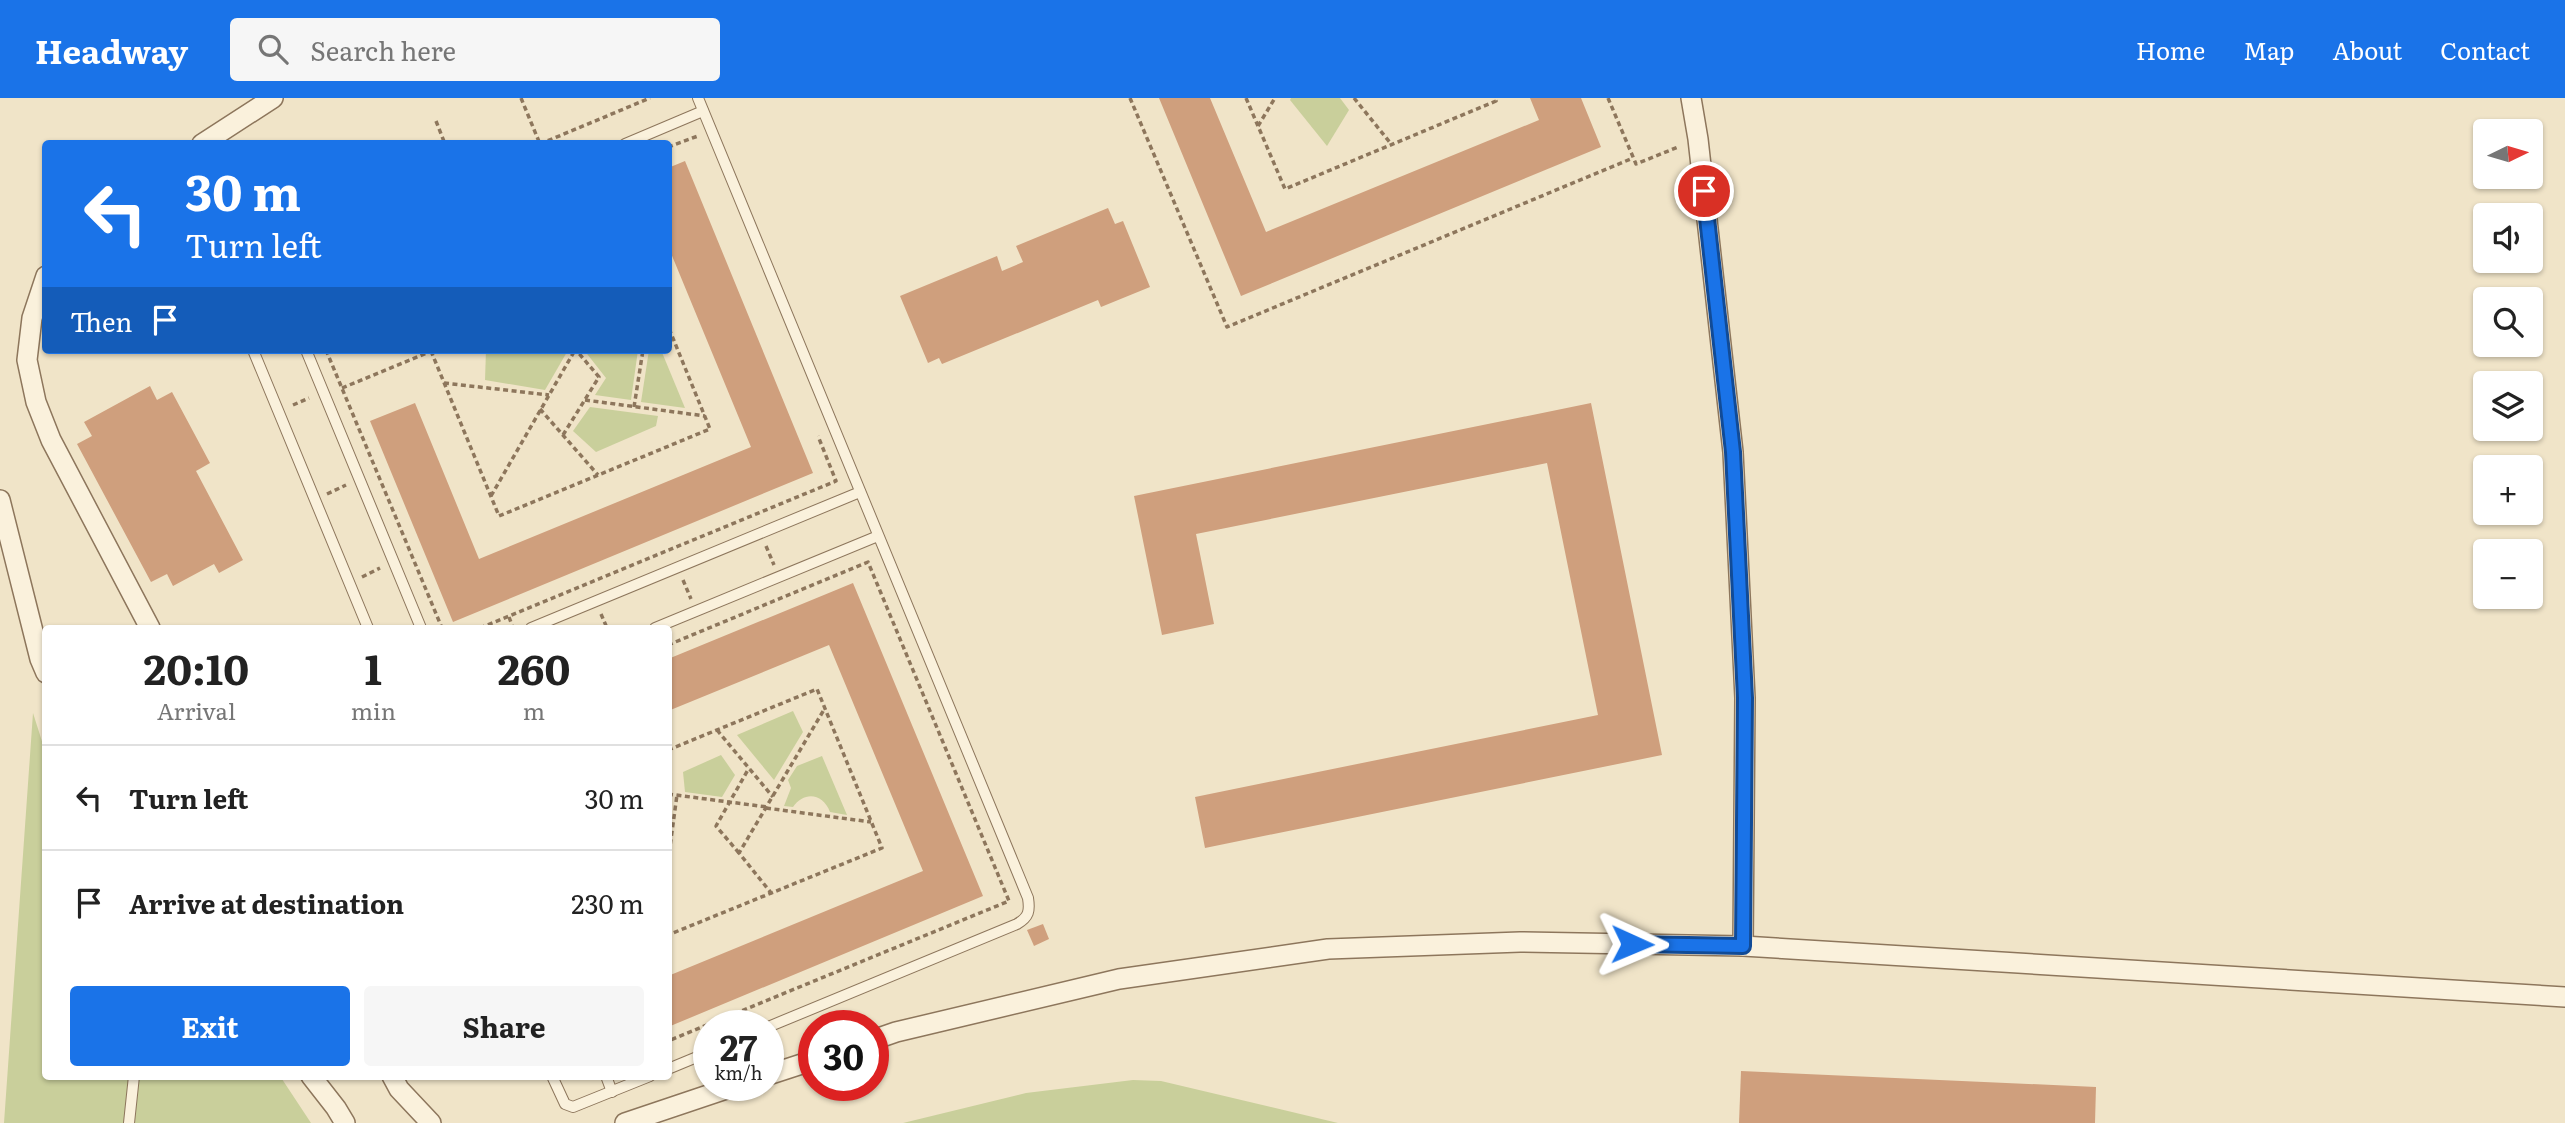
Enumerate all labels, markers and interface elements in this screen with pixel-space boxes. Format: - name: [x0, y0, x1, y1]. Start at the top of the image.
- search box: [230, 18, 720, 81]
- text: Headway: [35, 25, 188, 74]
- icon: search: [254, 30, 292, 68]
- text: Search here: [310, 30, 456, 69]
- text: Home: [2136, 32, 2205, 67]
- text: Map: [2243, 32, 2294, 67]
- text: About: [2332, 32, 2402, 67]
- text: Contact: [2440, 32, 2530, 67]
- north arrow: [2473, 119, 2543, 189]
- map controls: [2473, 119, 2543, 609]
- text: 30 m: [185, 153, 301, 226]
- pin: [1674, 161, 1734, 221]
- icon: left: [70, 168, 161, 259]
- icon: arrive: [1685, 172, 1723, 210]
- button: sound: [2473, 203, 2543, 273]
- text: Turn left: [185, 220, 322, 268]
- button: search: [2473, 287, 2543, 357]
- text: Then: [70, 301, 132, 340]
- icon: arrive: [146, 301, 184, 339]
- button: layers: [2473, 371, 2543, 441]
- button: +: [2473, 455, 2543, 525]
- button: −: [2473, 539, 2543, 609]
- text: 20:10: [144, 636, 249, 698]
- text: 1: [365, 636, 382, 698]
- text: 260: [497, 636, 570, 698]
- text: Arrival: [157, 693, 236, 727]
- text: min: [351, 693, 396, 727]
- text: m: [523, 693, 545, 727]
- text: Turn left: [129, 778, 248, 817]
- text: 30 m: [584, 778, 644, 817]
- icon: left: [70, 779, 108, 817]
- text: Arrive at destination: [129, 883, 404, 922]
- text: 230 m: [571, 883, 644, 922]
- icon: arrive: [70, 884, 108, 922]
- position arrow: [1595, 907, 1669, 981]
- button: Exit: [70, 986, 350, 1066]
- button: Share: [364, 986, 644, 1066]
- speed limit sign: 30: [798, 1010, 889, 1101]
- text: 27: [720, 1020, 757, 1072]
- text: km/h: [715, 1059, 762, 1086]

